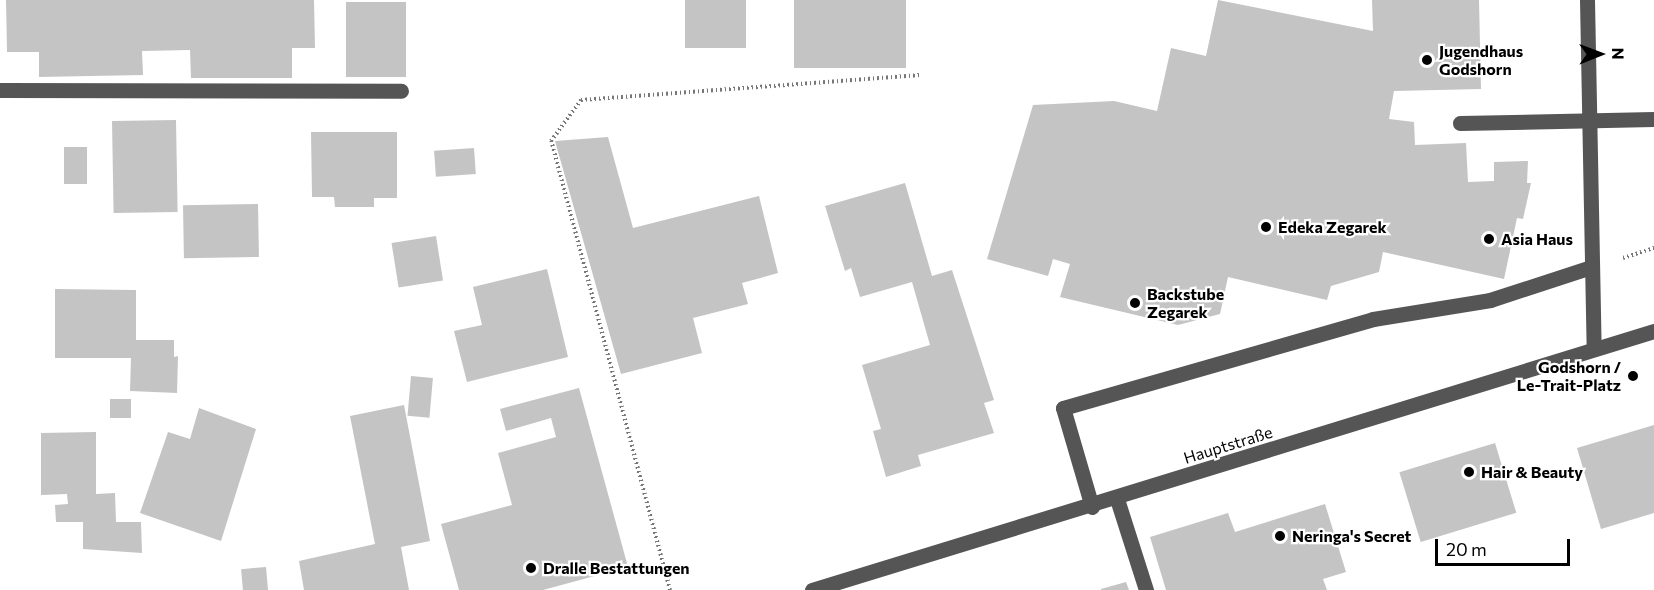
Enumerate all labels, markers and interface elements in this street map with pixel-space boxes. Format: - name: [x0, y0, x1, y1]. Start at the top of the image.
- north arrow: [1570, 24, 1630, 84]
- place label: Jugendhaus Godshorn: [1439, 41, 1523, 79]
- text: N: [1609, 48, 1628, 60]
- marker: Jugendhaus Godshorn: [1420, 53, 1434, 67]
- place label: Edeka Zegarek: [1278, 217, 1387, 237]
- marker: Edeka Zegarek: [1259, 220, 1273, 234]
- place label: Asia Haus: [1501, 229, 1573, 249]
- marker: Asia Haus: [1482, 232, 1496, 246]
- place label: Backstube Zegarek: [1147, 284, 1224, 322]
- marker: Backstube Zegarek: [1128, 296, 1142, 310]
- place label: Godshorn / Le-Trait-Platz: [1517, 357, 1621, 395]
- marker: Godshorn / Le-Trait-Platz: [1626, 369, 1640, 383]
- street label: Hauptstraße: [1181, 422, 1275, 468]
- place label: Hair & Beauty: [1481, 462, 1583, 482]
- marker: Hair & Beauty: [1462, 465, 1476, 479]
- place label: Neringa's Secret: [1292, 526, 1411, 546]
- scale bar: [1438, 527, 1573, 565]
- marker: Neringa's Secret: [1273, 529, 1287, 543]
- text: 20 m: [1446, 538, 1487, 560]
- place label: Dralle Bestattungen: [543, 558, 690, 578]
- marker: Dralle Bestattungen: [524, 561, 538, 575]

